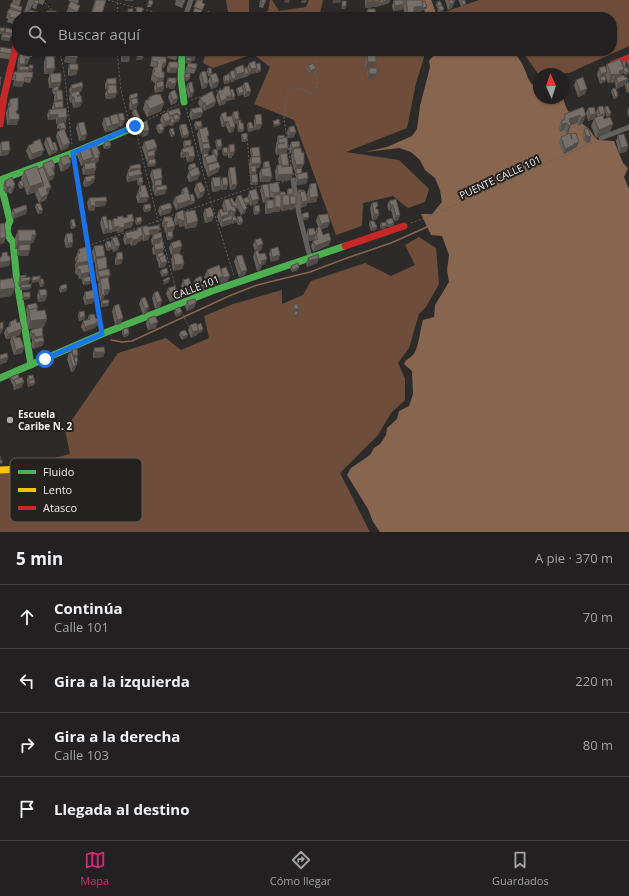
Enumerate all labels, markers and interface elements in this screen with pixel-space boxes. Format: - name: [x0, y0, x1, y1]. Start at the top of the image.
- search box: [12, 12, 617, 56]
- icon: search: [26, 23, 48, 45]
- text: Buscar aquí: [58, 24, 140, 44]
- north arrow: [533, 68, 569, 104]
- route end: [126, 117, 144, 135]
- street label: PUENTE CALLE 101: [457, 152, 543, 202]
- street label: CALLE 101: [171, 272, 221, 302]
- route start: [36, 350, 54, 368]
- place label: Escuela Caribe N. 2: [18, 407, 72, 433]
- marker: Escuela Caribe N. 2: [5, 415, 15, 425]
- legend: [10, 458, 142, 522]
- text: Fluido: [43, 464, 75, 479]
- text: Lento: [43, 482, 73, 497]
- text: Atasco: [43, 500, 78, 515]
- text: 5 min: [16, 547, 63, 570]
- text: A pie · 370 m: [535, 549, 613, 567]
- text: Continúa: [54, 598, 123, 618]
- icon: ahead: [16, 606, 38, 628]
- text: 70 m: [583, 608, 613, 626]
- text: Calle 101: [54, 618, 109, 636]
- icon: left: [16, 670, 38, 692]
- text: Gira a la izquierda: [54, 671, 190, 691]
- text: 220 m: [575, 672, 613, 690]
- text: Gira a la derecha: [54, 726, 180, 746]
- icon: right: [16, 734, 38, 756]
- text: 80 m: [583, 736, 613, 754]
- text: Calle 103: [54, 746, 109, 764]
- icon: arrive: [16, 798, 38, 820]
- text: Llegada al destino: [54, 799, 189, 819]
- tab: Mapa: [80, 849, 109, 888]
- tab: Cómo llegar: [270, 849, 331, 888]
- tab: Guardados: [492, 849, 549, 888]

